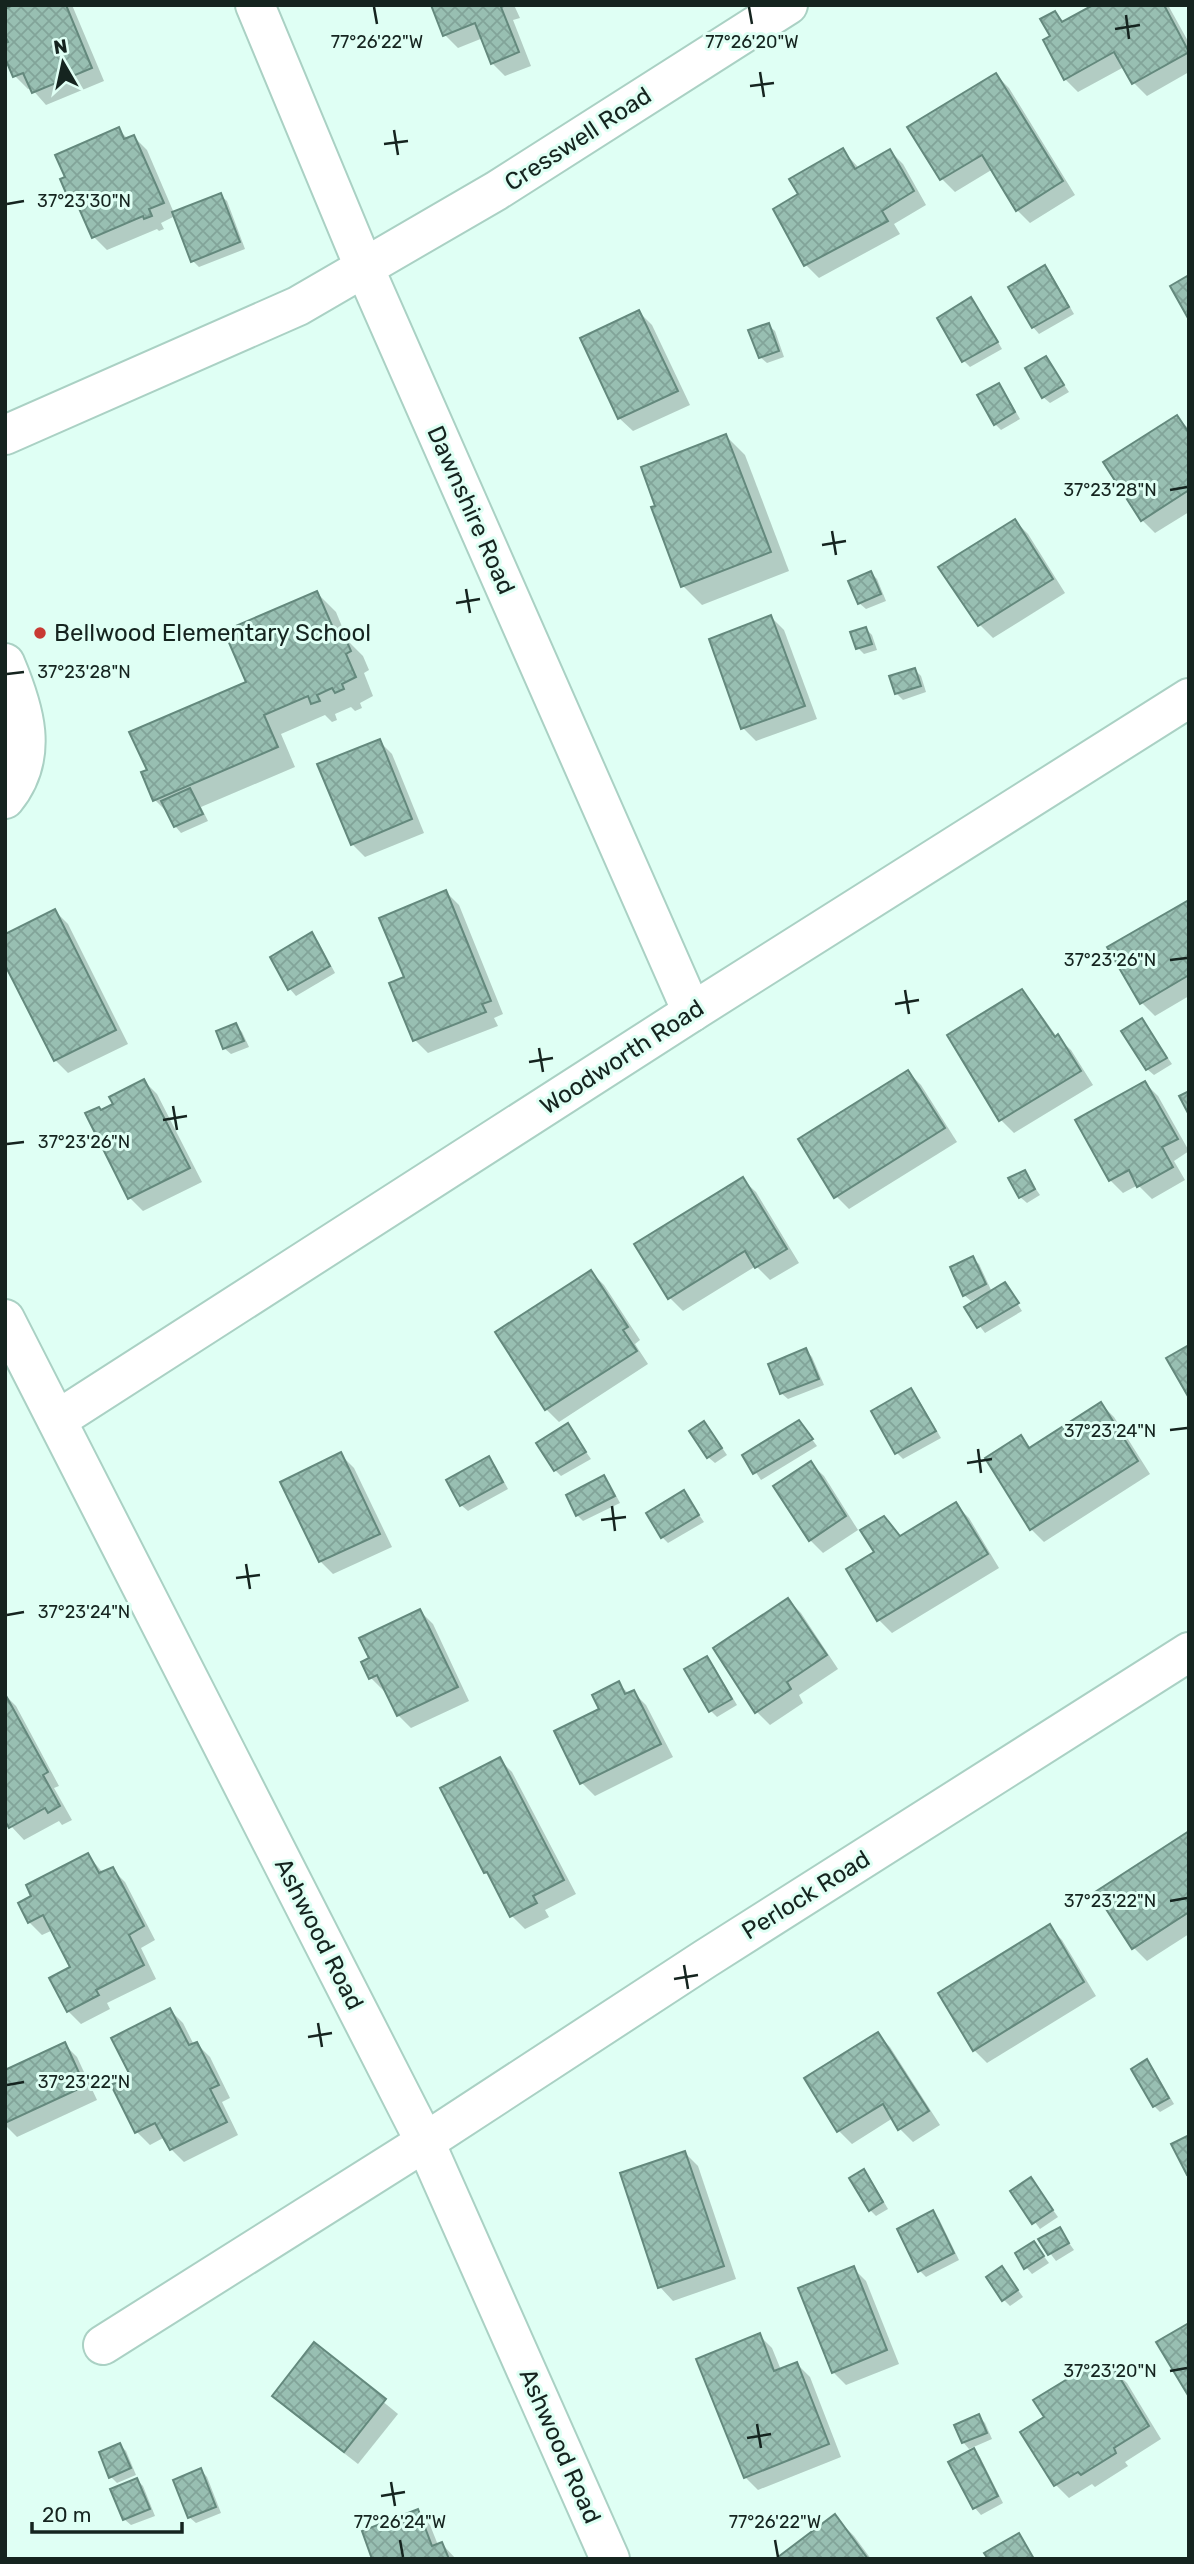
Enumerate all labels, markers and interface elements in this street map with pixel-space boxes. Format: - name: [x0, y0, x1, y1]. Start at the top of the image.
- north arrow: [28, 28, 98, 98]
- text: 77°26'22"W: [331, 31, 423, 53]
- text: 77°26'20"W: [705, 31, 799, 53]
- text: N: [52, 34, 69, 59]
- street label: Cresswell Road: [499, 81, 657, 197]
- text: 37°23'30"N: [37, 190, 131, 212]
- street label: Dawnshire Road: [421, 422, 521, 598]
- text: 37°23'28"N: [1063, 479, 1157, 501]
- place label: Bellwood Elementary School: [54, 619, 371, 647]
- marker: Bellwood Elementary School: [32, 625, 48, 641]
- text: 37°23'28"N: [37, 661, 131, 683]
- text: 37°23'26"N: [1064, 949, 1156, 971]
- street label: Woodworth Road: [535, 994, 709, 1120]
- text: 37°23'26"N: [38, 1131, 130, 1153]
- text: 37°23'24"N: [1064, 1420, 1156, 1442]
- text: 37°23'24"N: [38, 1601, 130, 1623]
- street label: Perlock Road: [737, 1845, 875, 1945]
- street label: Ashwood Road: [269, 1854, 369, 2014]
- text: 37°23'22"N: [1064, 1890, 1156, 1912]
- text: 37°23'22"N: [38, 2071, 130, 2093]
- text: 37°23'20"N: [1063, 2360, 1157, 2382]
- street label: Ashwood Road: [513, 2364, 607, 2528]
- scale bar: [32, 2490, 182, 2534]
- text: 20 m: [42, 2502, 91, 2527]
- text: 77°26'24"W: [354, 2511, 446, 2533]
- text: 77°26'22"W: [729, 2511, 821, 2533]

